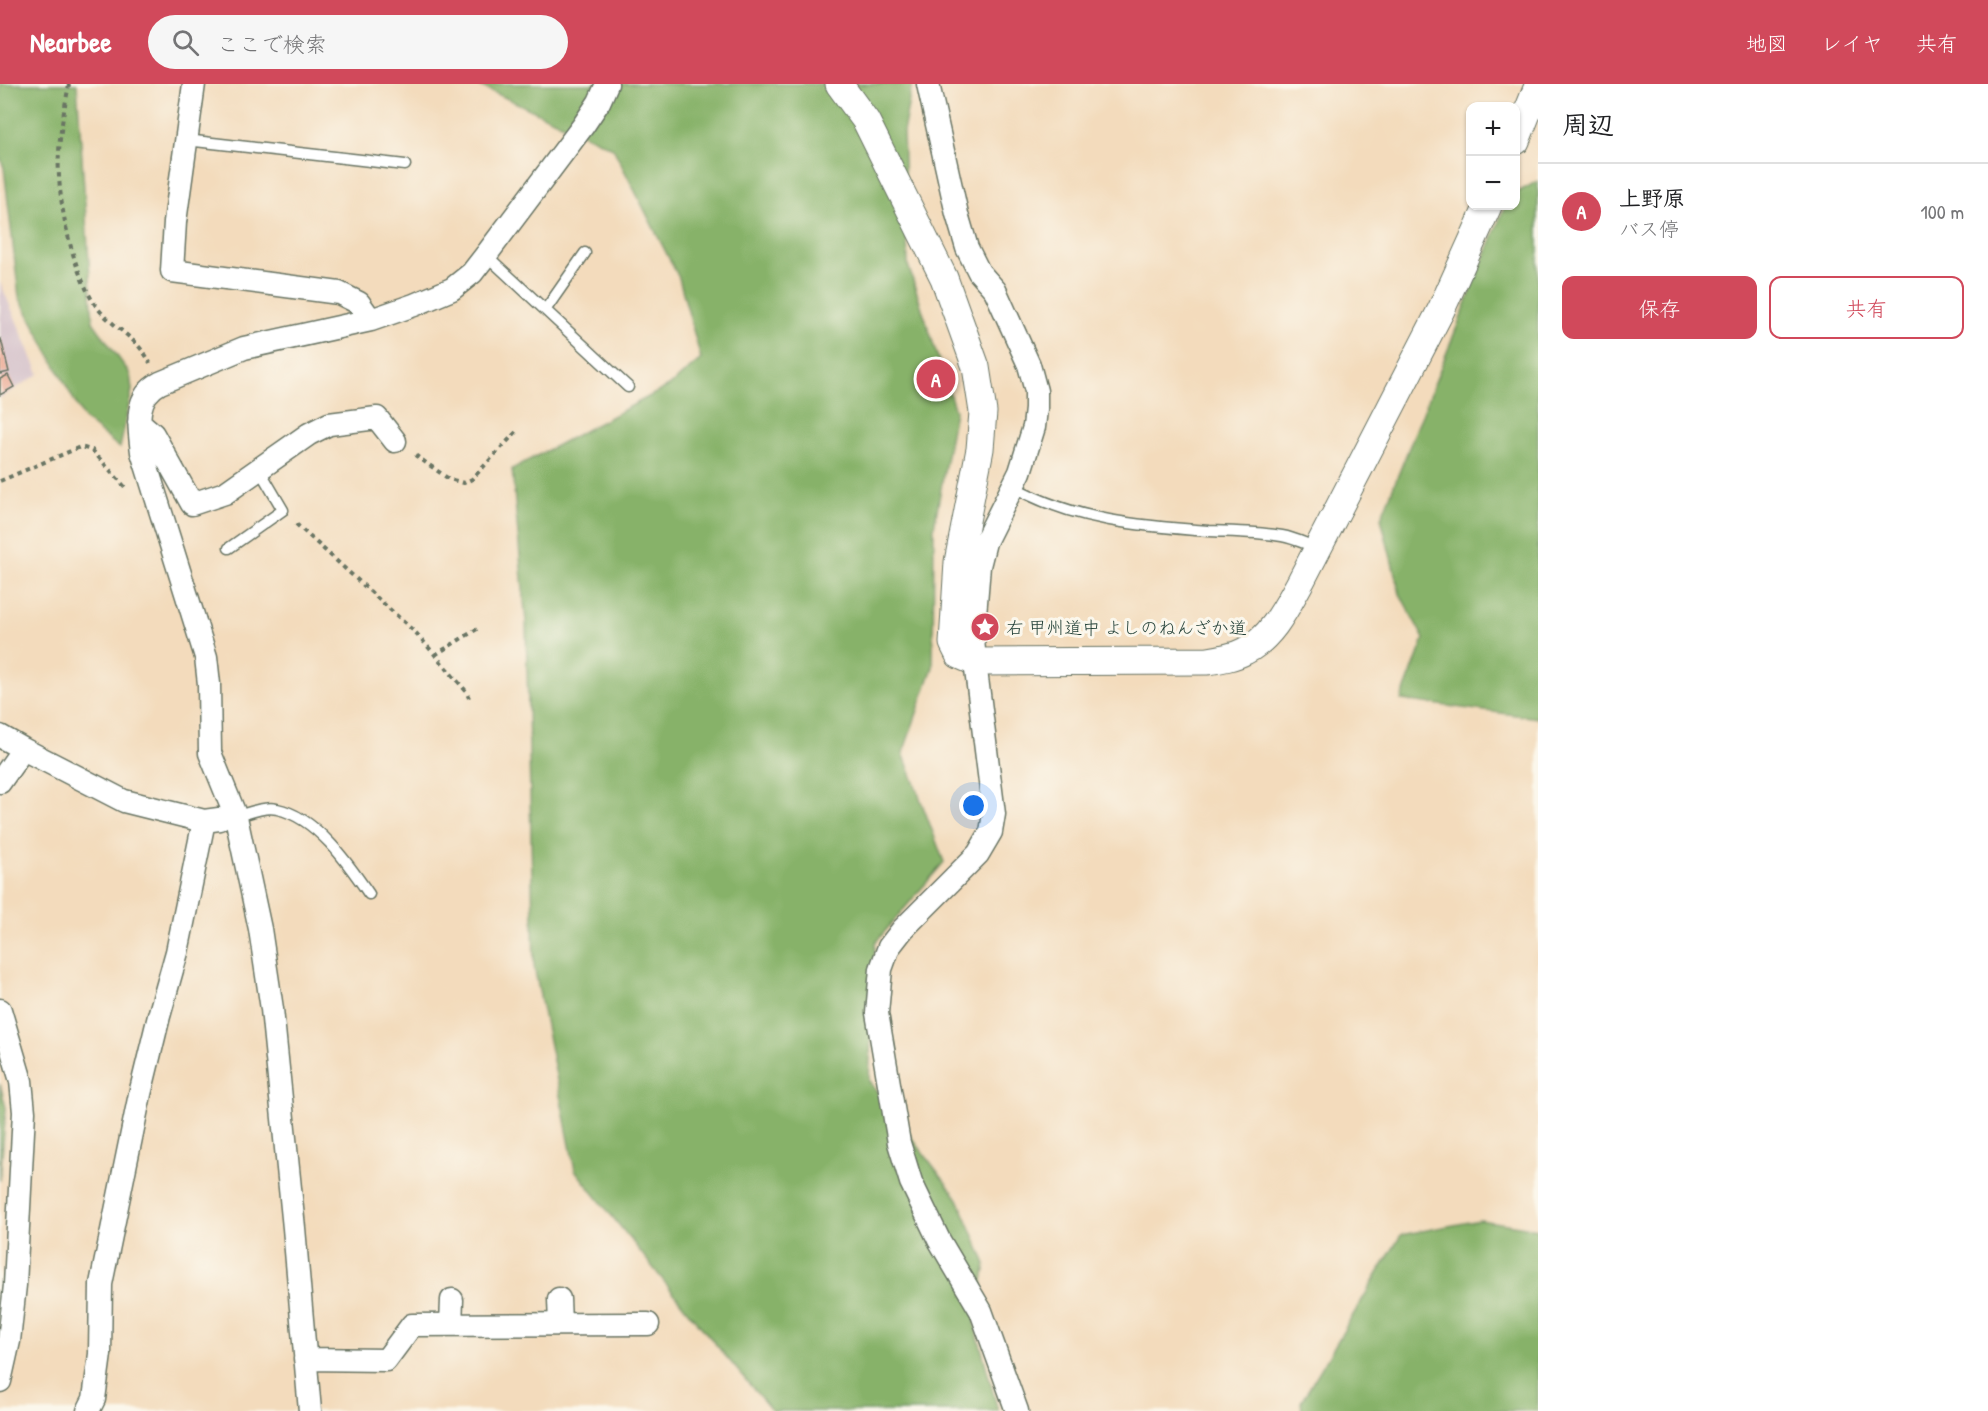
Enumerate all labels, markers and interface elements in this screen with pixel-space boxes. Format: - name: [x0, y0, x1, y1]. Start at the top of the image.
- search box: [148, 15, 568, 69]
- text: Nearbee: [30, 23, 112, 61]
- icon: search: [169, 26, 202, 59]
- text: ここで検索: [217, 29, 327, 59]
- text: 地図: [1746, 29, 1788, 58]
- text: レイヤ: [1821, 29, 1883, 58]
- text: 共有: [1916, 29, 1958, 58]
- map controls: [1466, 102, 1520, 210]
- button: +: [1466, 102, 1520, 156]
- text: 周辺: [1562, 107, 1614, 142]
- button: −: [1466, 156, 1520, 210]
- text: 上野原: [1619, 183, 1685, 213]
- text: A: [1577, 198, 1586, 225]
- text: 100 m: [1921, 198, 1964, 225]
- text: バス停: [1619, 215, 1679, 242]
- button: 保存: [1562, 276, 1757, 339]
- button: 共有: [1769, 276, 1964, 339]
- pin: A: [916, 356, 956, 402]
- place icon: 右 甲州道中 よしのねんざか道: [969, 611, 1001, 643]
- place label: 右 甲州道中 よしのねんざか道: [1006, 615, 1247, 640]
- your location: [959, 791, 988, 820]

